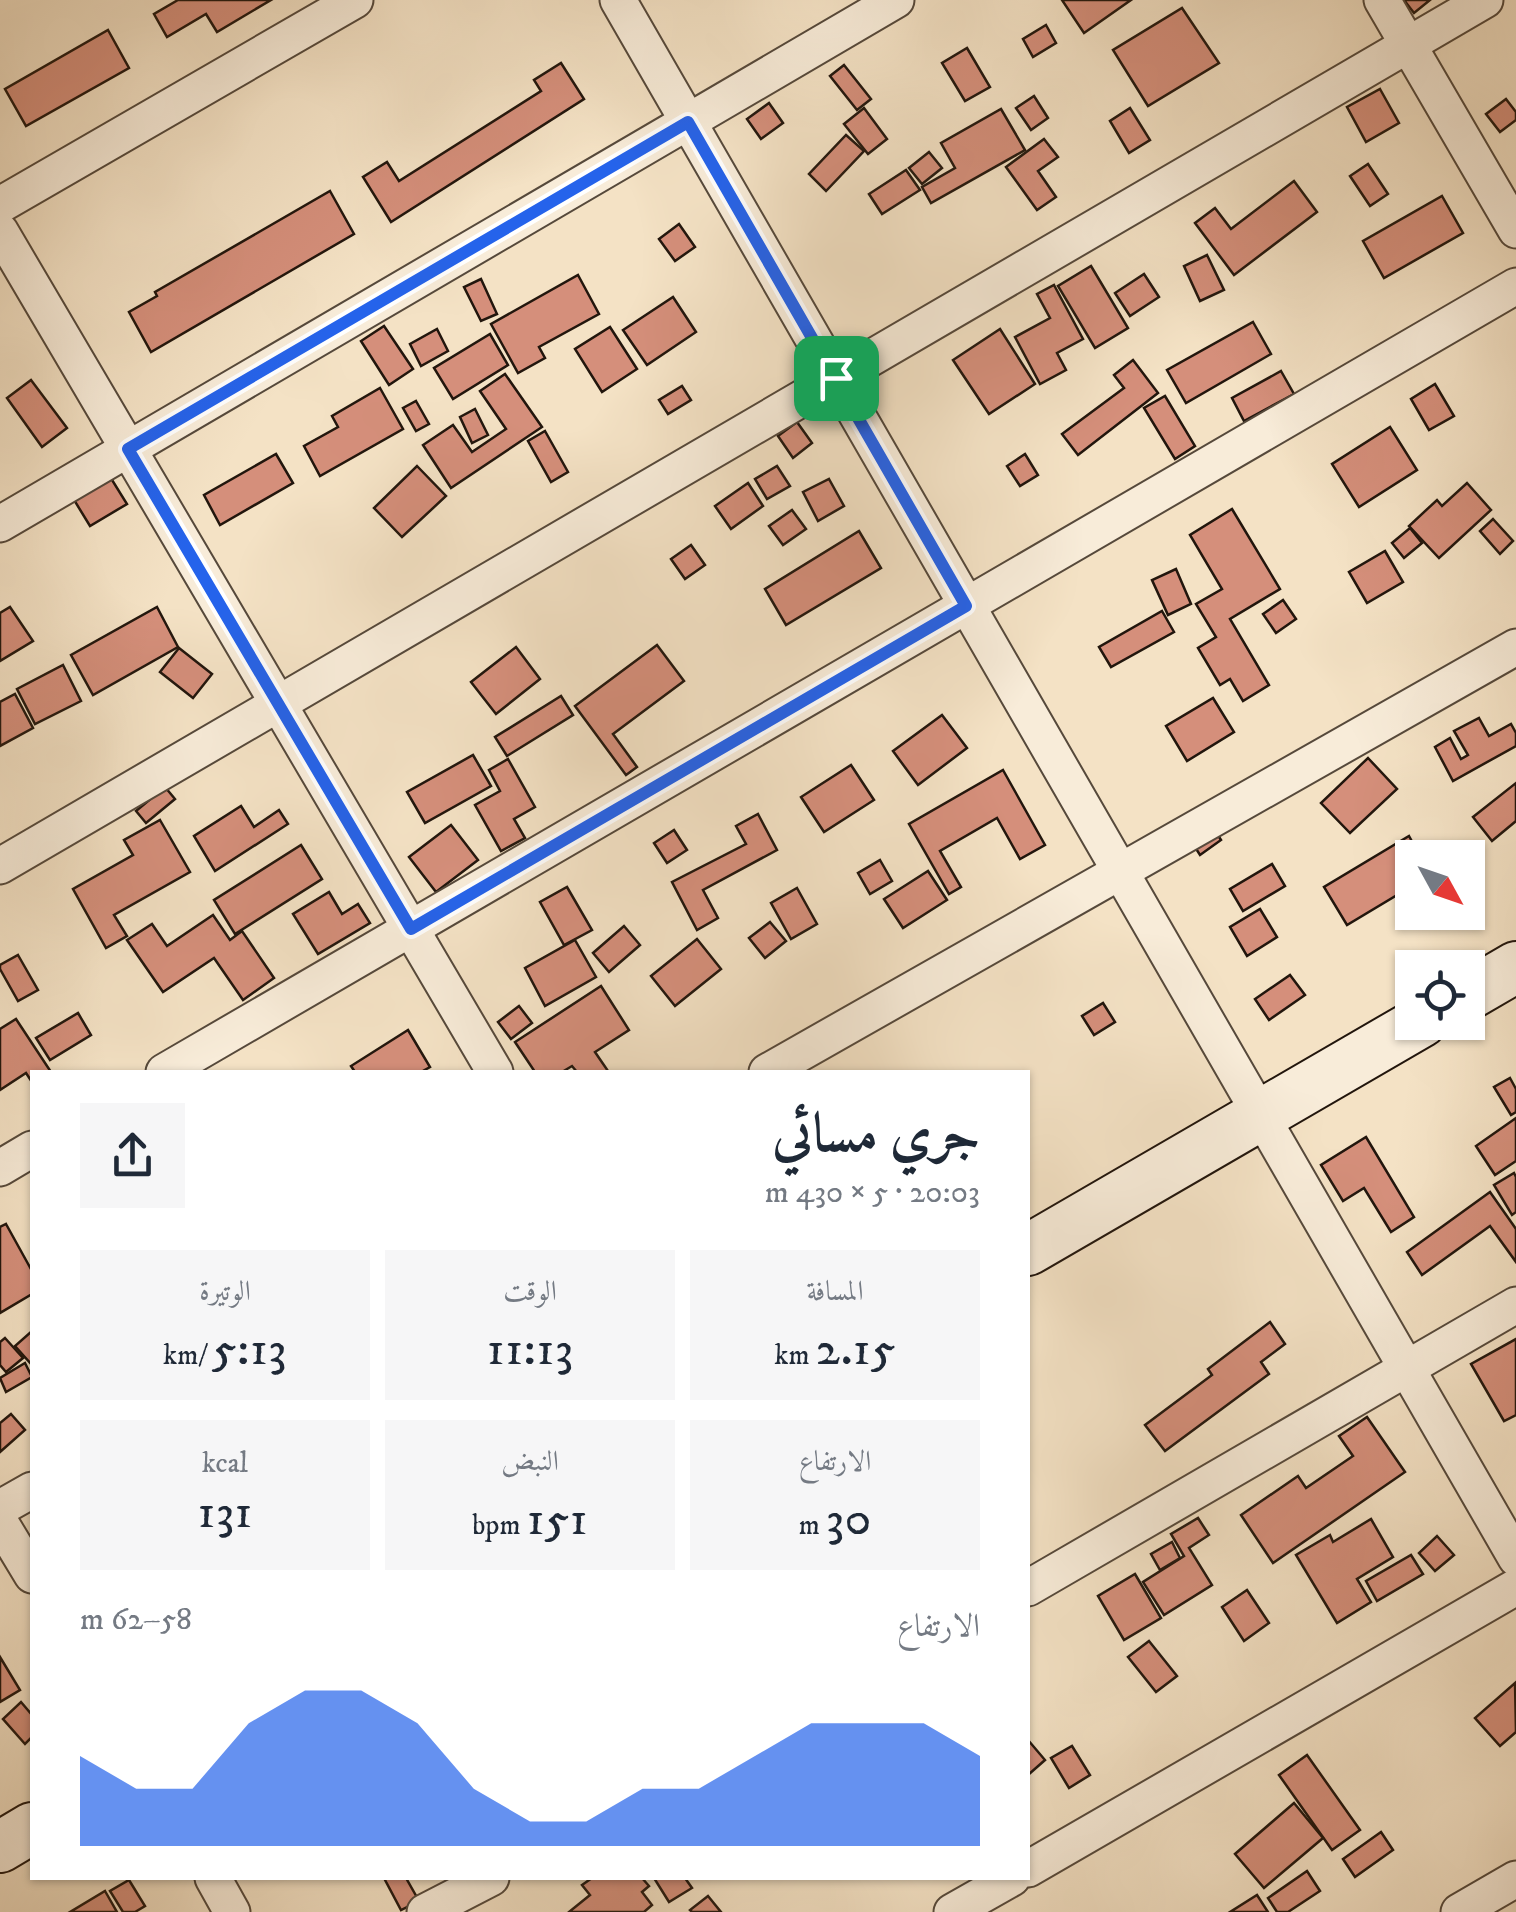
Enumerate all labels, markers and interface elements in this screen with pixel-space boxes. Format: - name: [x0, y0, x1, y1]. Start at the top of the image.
- pin: [794, 336, 879, 421]
- icon: arrive: [809, 351, 864, 406]
- north arrow: [1395, 840, 1485, 930]
- map controls: [1395, 840, 1485, 1040]
- button: locate: [1395, 950, 1485, 1040]
- text: جري مسائي: [772, 1101, 980, 1170]
- button: share: [80, 1103, 185, 1208]
- text: 20:03 · 5 × 430 m: [765, 1173, 980, 1213]
- text: الوتيرة: [199, 1274, 251, 1309]
- text: الوقت: [503, 1274, 557, 1309]
- text: المسافة: [806, 1274, 864, 1309]
- text: 5:13: [212, 1318, 287, 1381]
- text: 11:13: [487, 1318, 573, 1381]
- text: 2.15: [815, 1318, 896, 1381]
- text: /km: [163, 1338, 212, 1373]
- text: km: [775, 1338, 815, 1373]
- text: النبض: [501, 1444, 559, 1479]
- text: الارتفاع: [799, 1444, 871, 1479]
- text: kcal: [202, 1446, 248, 1481]
- text: 131: [197, 1481, 253, 1544]
- text: 151: [526, 1488, 588, 1551]
- text: 30: [826, 1488, 871, 1551]
- text: bpm: [472, 1508, 526, 1543]
- text: m: [799, 1508, 826, 1543]
- text: 58–62 m: [80, 1600, 192, 1640]
- text: الارتفاع: [897, 1607, 980, 1647]

